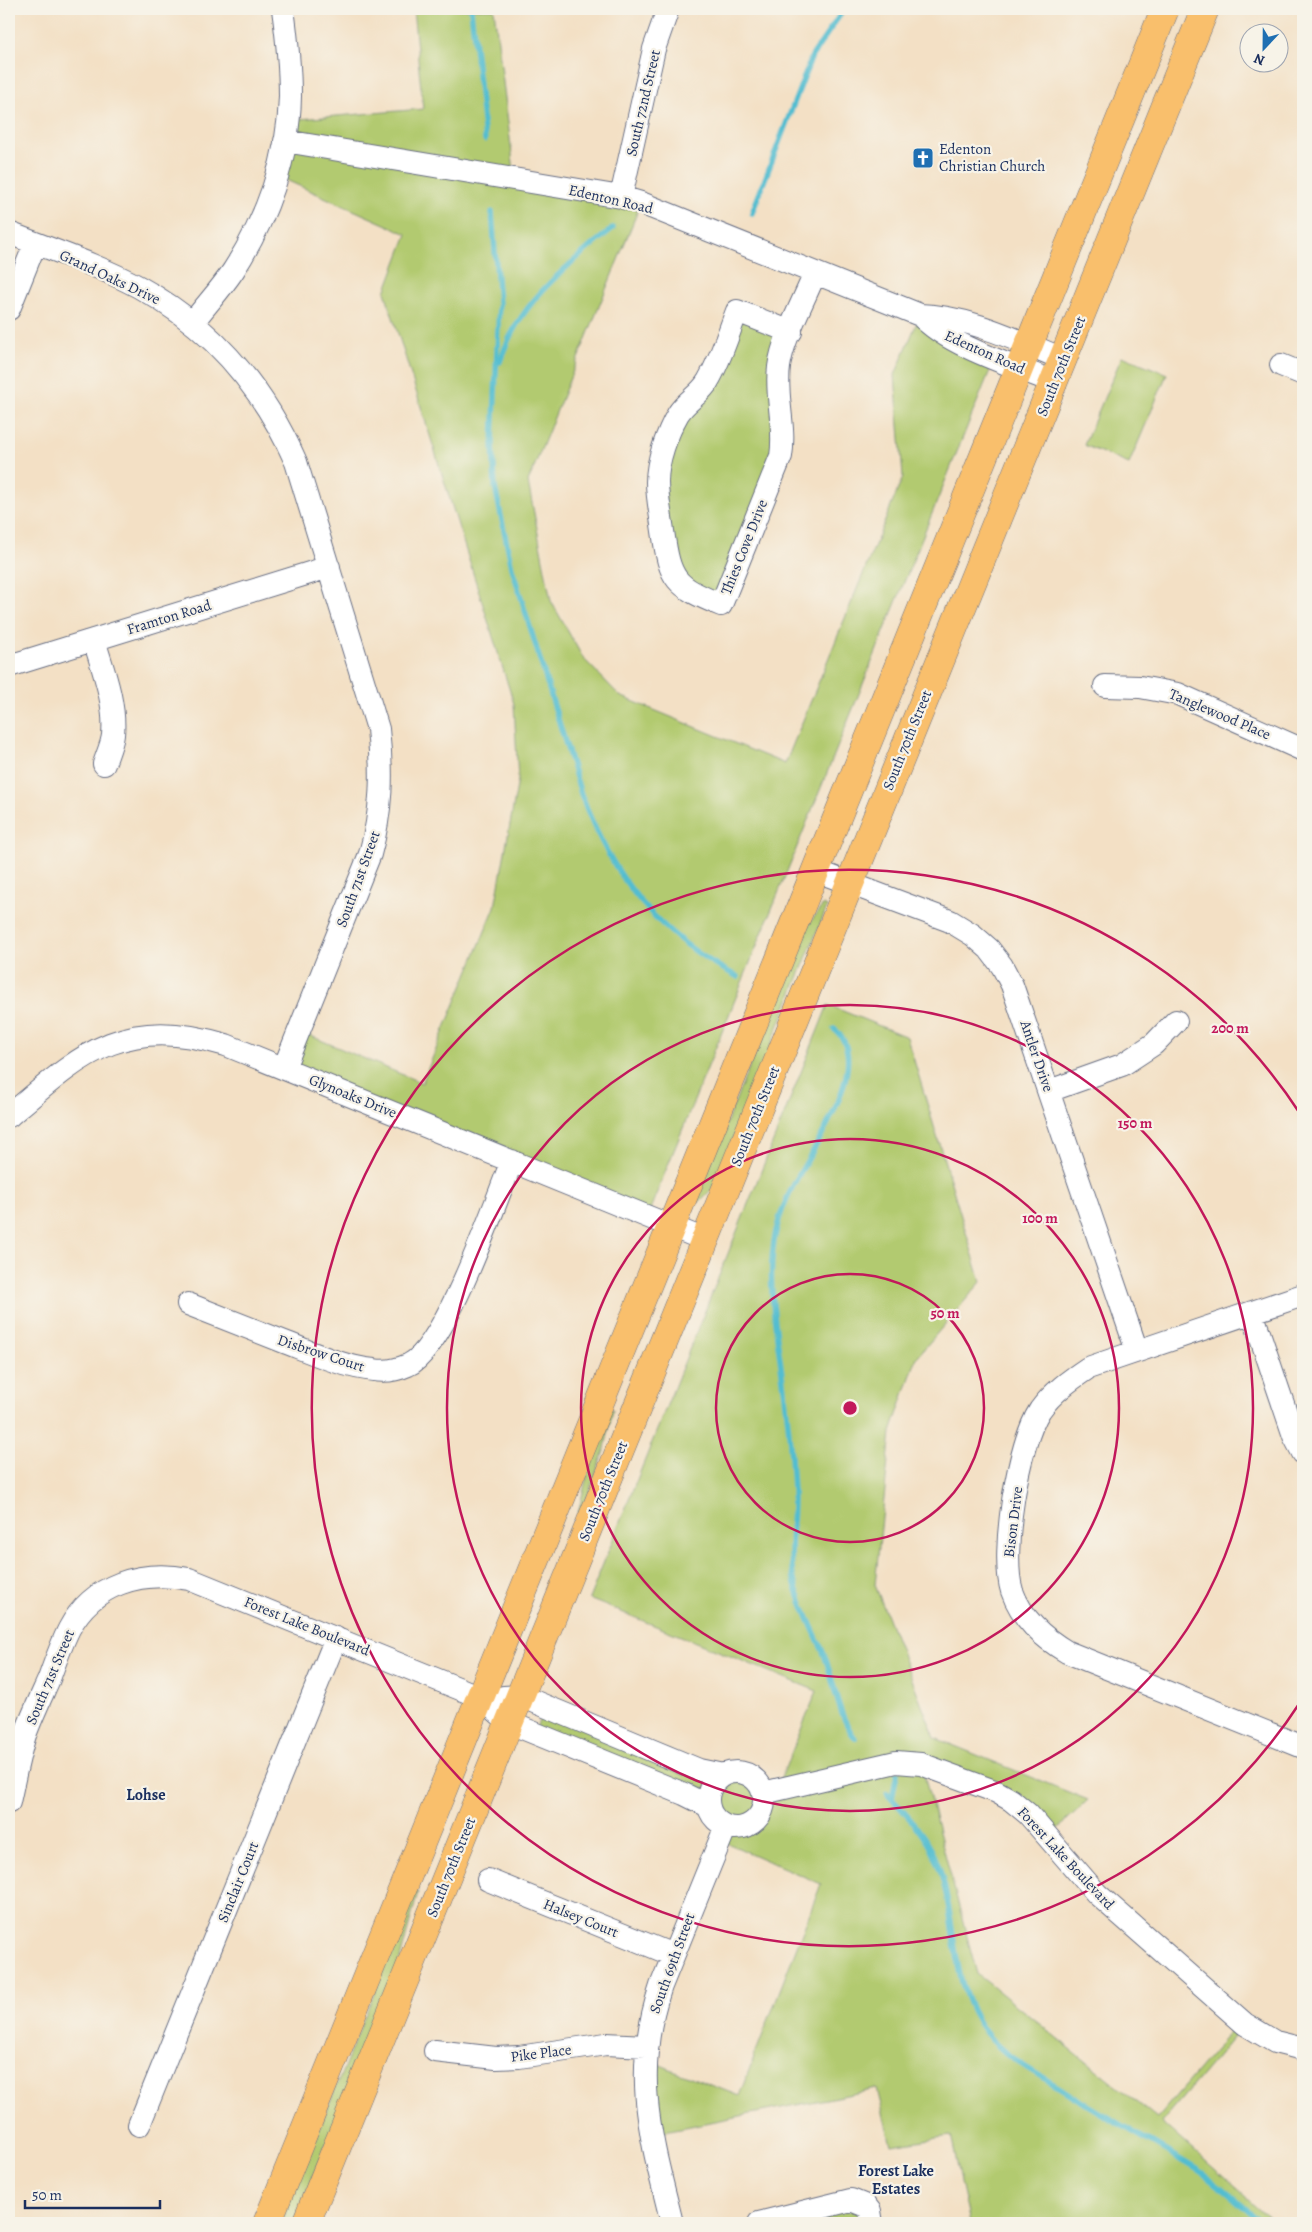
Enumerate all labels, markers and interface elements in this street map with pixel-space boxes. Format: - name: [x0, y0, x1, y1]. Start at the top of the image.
- north arrow: [1240, 22, 1290, 72]
- street label: South 72nd Street: [621, 48, 665, 158]
- text: N: [1251, 49, 1268, 70]
- place label: Edenton Christian Church: [939, 139, 1045, 176]
- church icon: Edenton Christian Church: [911, 146, 935, 170]
- street label: Edenton Road: [567, 180, 656, 219]
- street label: Grand Oaks Drive: [56, 245, 164, 309]
- street label: South 70th Street: [1032, 313, 1090, 419]
- street label: Edenton Road: [942, 325, 1029, 379]
- street label: Thies Cove Drive: [716, 496, 772, 598]
- street label: Framton Road: [124, 594, 215, 639]
- street label: Tanglewood Place: [1166, 684, 1274, 745]
- street label: South 70th Street: [878, 687, 936, 793]
- street label: South 71st Street: [331, 828, 385, 930]
- street label: Antler Drive: [1015, 1017, 1059, 1095]
- text: 200 m: [1211, 1018, 1249, 1038]
- street label: South 70th Street: [726, 1063, 784, 1169]
- street label: Glynoaks Drive: [306, 1069, 400, 1123]
- text: 150 m: [1118, 1113, 1153, 1133]
- text: 100 m: [1022, 1208, 1058, 1228]
- text: 50 m: [930, 1303, 960, 1323]
- street label: Disbrow Court: [275, 1330, 367, 1376]
- centre of rings: [841, 1399, 859, 1417]
- street label: South 70th Street: [574, 1438, 632, 1544]
- street label: Bison Drive: [999, 1485, 1027, 1559]
- street label: Forest Lake Boulevard: [241, 1592, 374, 1661]
- street label: South 71st Street: [21, 1626, 79, 1728]
- district label: Lohse: [126, 1784, 166, 1806]
- street label: Forest Lake Boulevard: [1013, 1802, 1120, 1915]
- street label: South 70th Street: [422, 1814, 480, 1920]
- street label: Sinclair Court: [213, 1839, 263, 1925]
- street label: Halsey Court: [540, 1894, 622, 1942]
- street label: South 69th Street: [645, 1910, 699, 2016]
- street label: Pike Place: [510, 2039, 573, 2067]
- district label: Forest Lake Estates: [858, 2160, 934, 2200]
- scale bar: [25, 2177, 160, 2209]
- text: 50 m: [32, 2185, 62, 2205]

